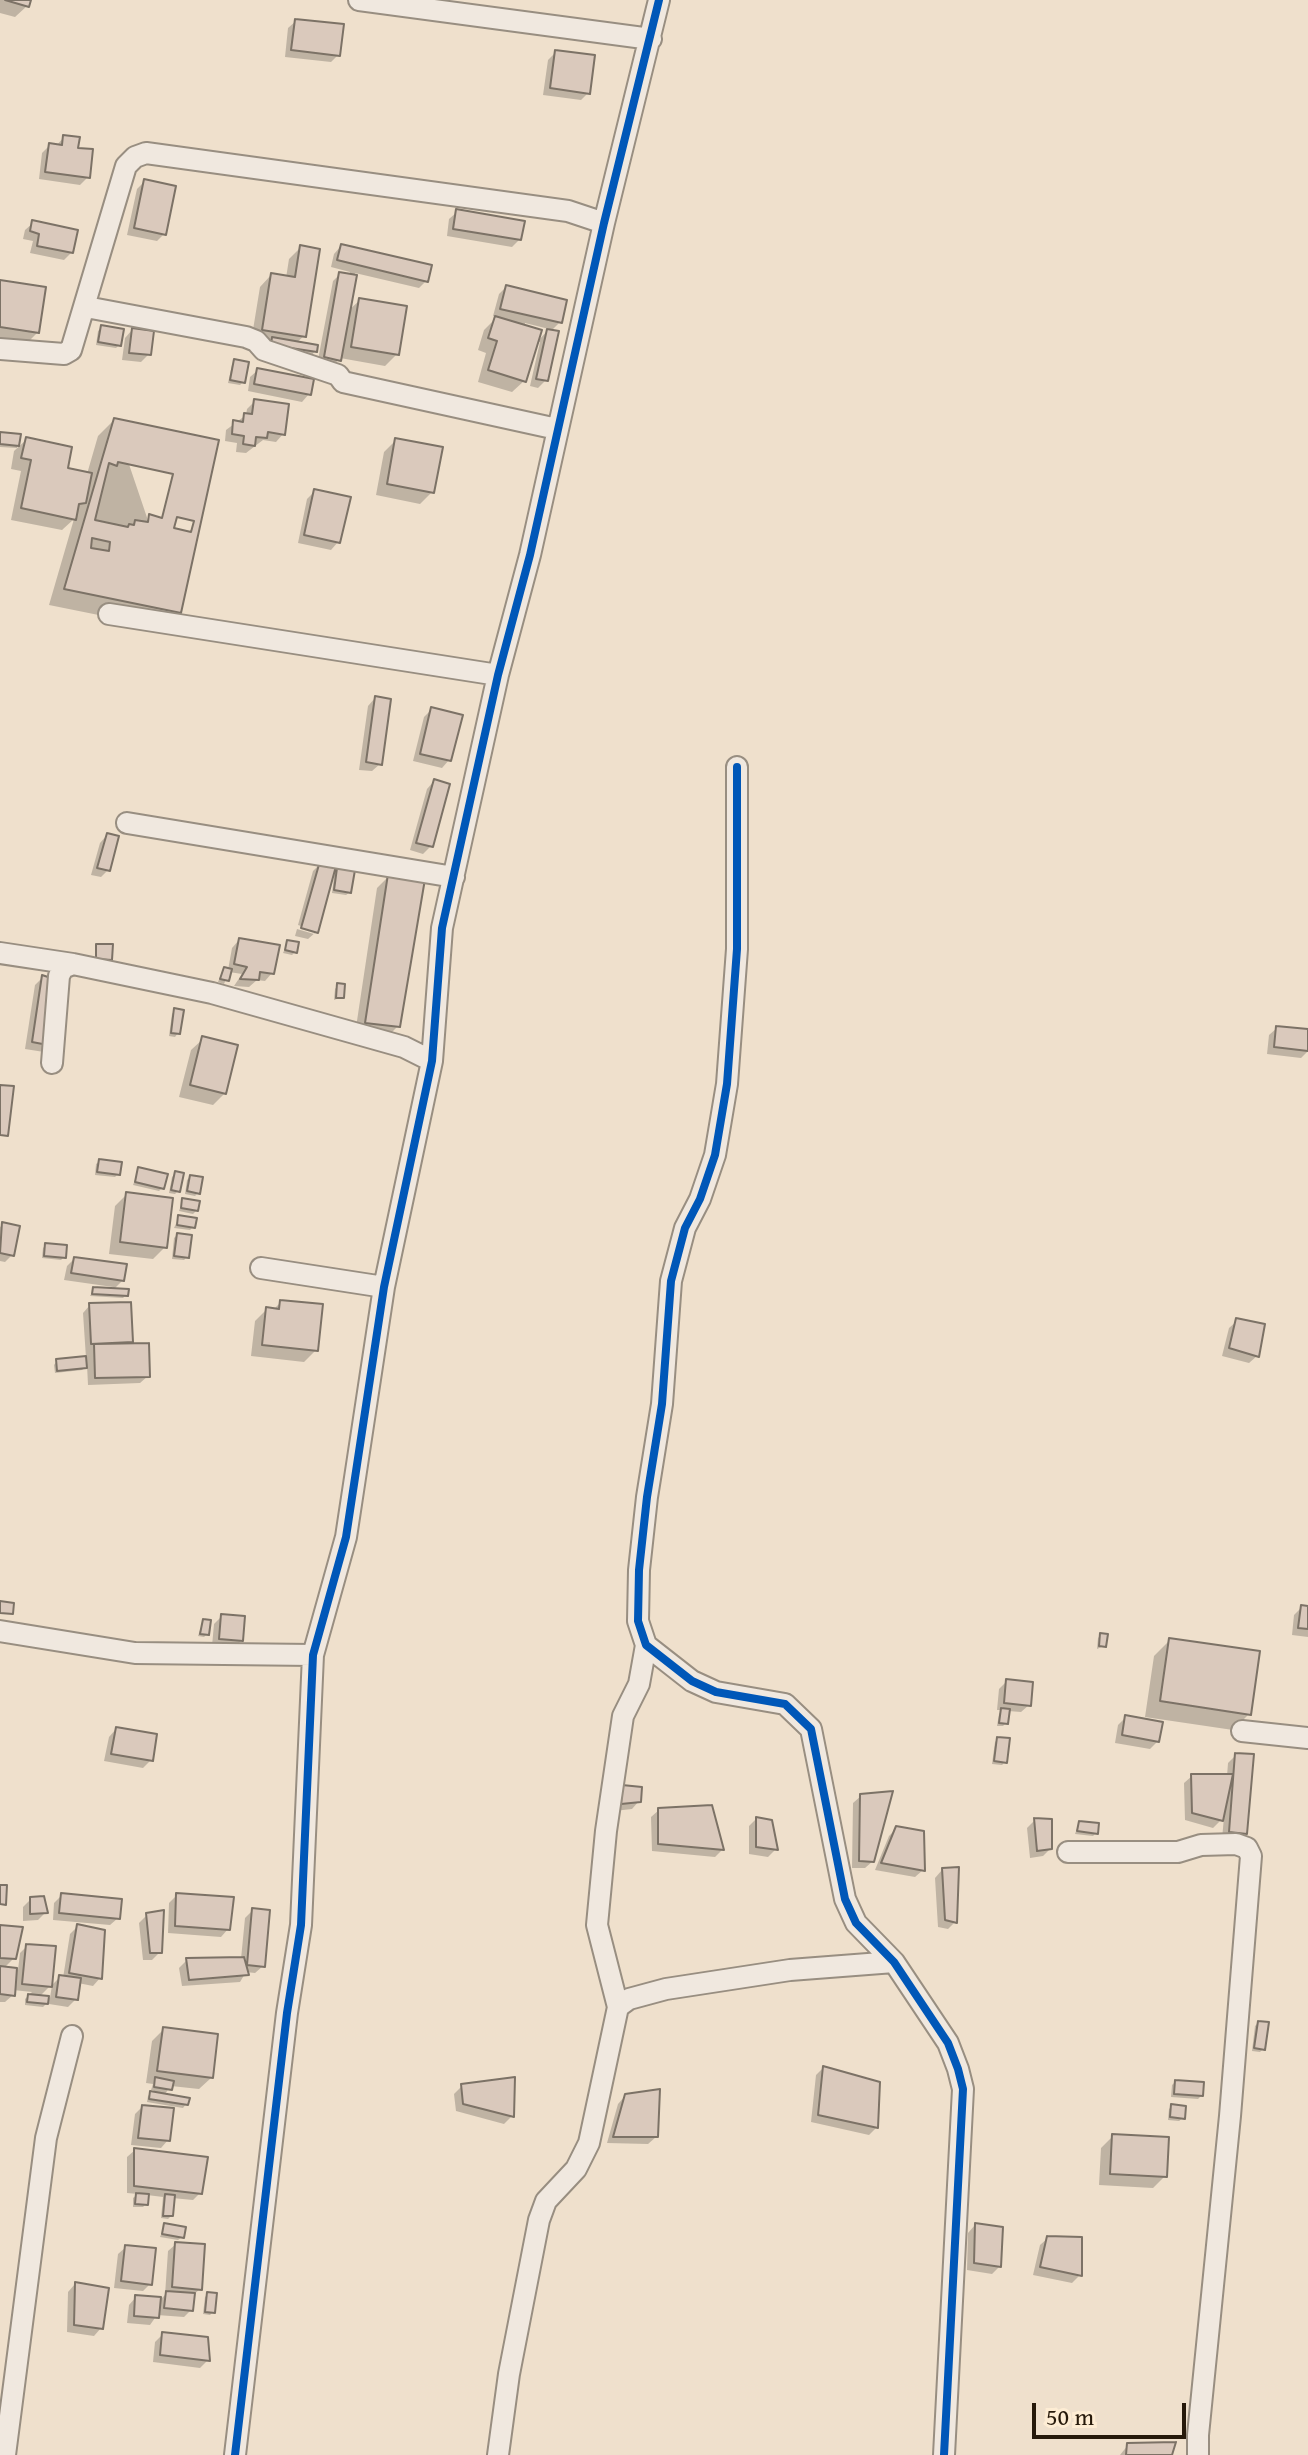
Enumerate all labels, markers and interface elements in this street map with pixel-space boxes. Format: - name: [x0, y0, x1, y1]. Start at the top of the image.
- scale bar: [1036, 2387, 1190, 2437]
- text: 50 m: [1046, 2399, 1094, 2434]

